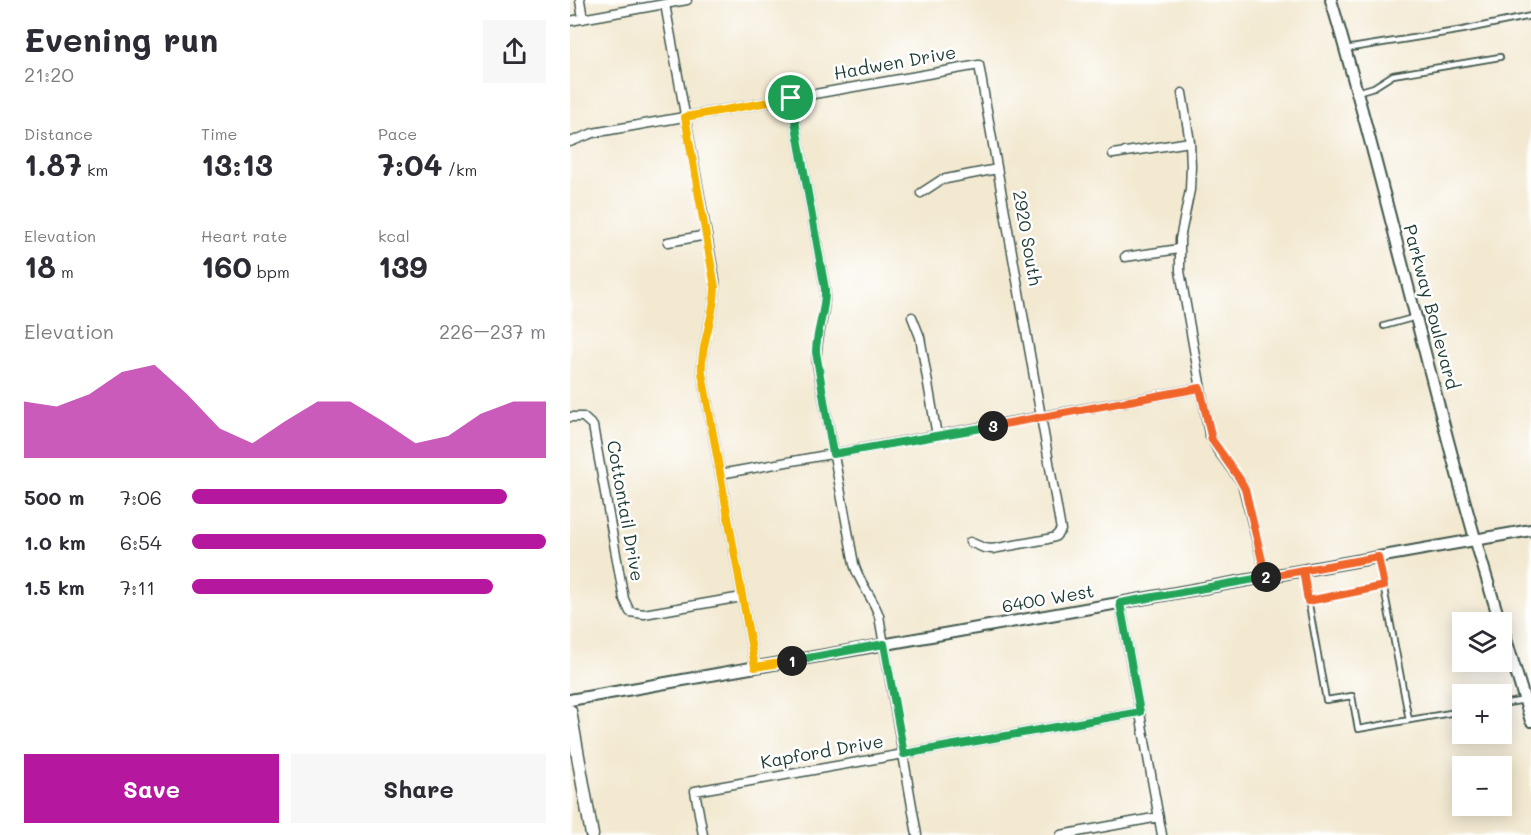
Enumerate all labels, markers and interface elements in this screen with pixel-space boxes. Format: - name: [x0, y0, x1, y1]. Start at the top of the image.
- text: Evening run: [24, 17, 218, 60]
- button: share: [483, 20, 546, 83]
- street label: Hadwen Drive: [832, 39, 958, 85]
- text: 21:20: [24, 61, 74, 87]
- pin: [765, 72, 816, 123]
- icon: arrive: [774, 81, 807, 114]
- text: Distance: [24, 123, 93, 144]
- text: Time: [201, 123, 237, 144]
- text: Pace: [378, 123, 417, 144]
- text: 1.87: [24, 144, 82, 184]
- text: 13:13: [201, 144, 273, 184]
- text: 7:04: [378, 144, 443, 184]
- text: km: [82, 159, 108, 180]
- text: /km: [443, 159, 477, 180]
- street label: 2920 South: [1008, 188, 1048, 287]
- street label: Parkway Boulevard: [1398, 222, 1466, 392]
- text: Elevation: [24, 225, 96, 246]
- text: Heart rate: [201, 225, 287, 246]
- text: kcal: [378, 225, 410, 246]
- text: 18: [24, 246, 56, 286]
- text: 160: [201, 246, 252, 286]
- text: 139: [378, 246, 427, 286]
- text: m: [56, 261, 74, 282]
- text: bpm: [252, 261, 290, 282]
- text: Elevation: [24, 318, 114, 344]
- text: 226–237 m: [439, 318, 546, 344]
- pin: 3: [978, 411, 1008, 441]
- text: 3: [988, 415, 998, 436]
- street label: Cottontail Drive: [602, 439, 650, 583]
- text: 500 m: [24, 484, 84, 510]
- text: 7:06: [120, 484, 162, 510]
- text: 1.0 km: [24, 529, 86, 555]
- text: 6:54: [120, 529, 162, 555]
- pin: 2: [1251, 562, 1281, 592]
- text: 2: [1262, 566, 1270, 587]
- text: 1.5 km: [24, 574, 85, 600]
- text: 7:11: [120, 574, 155, 600]
- street label: 6400 West: [1000, 578, 1096, 618]
- map controls: [1452, 612, 1512, 816]
- button: layers: [1452, 612, 1512, 672]
- pin: 1: [777, 646, 807, 676]
- text: 1: [788, 650, 796, 671]
- button: +: [1452, 684, 1512, 744]
- street label: Kapford Drive: [758, 728, 885, 774]
- button: Save: [24, 754, 279, 823]
- button: Share: [291, 754, 546, 823]
- button: −: [1452, 756, 1512, 816]

